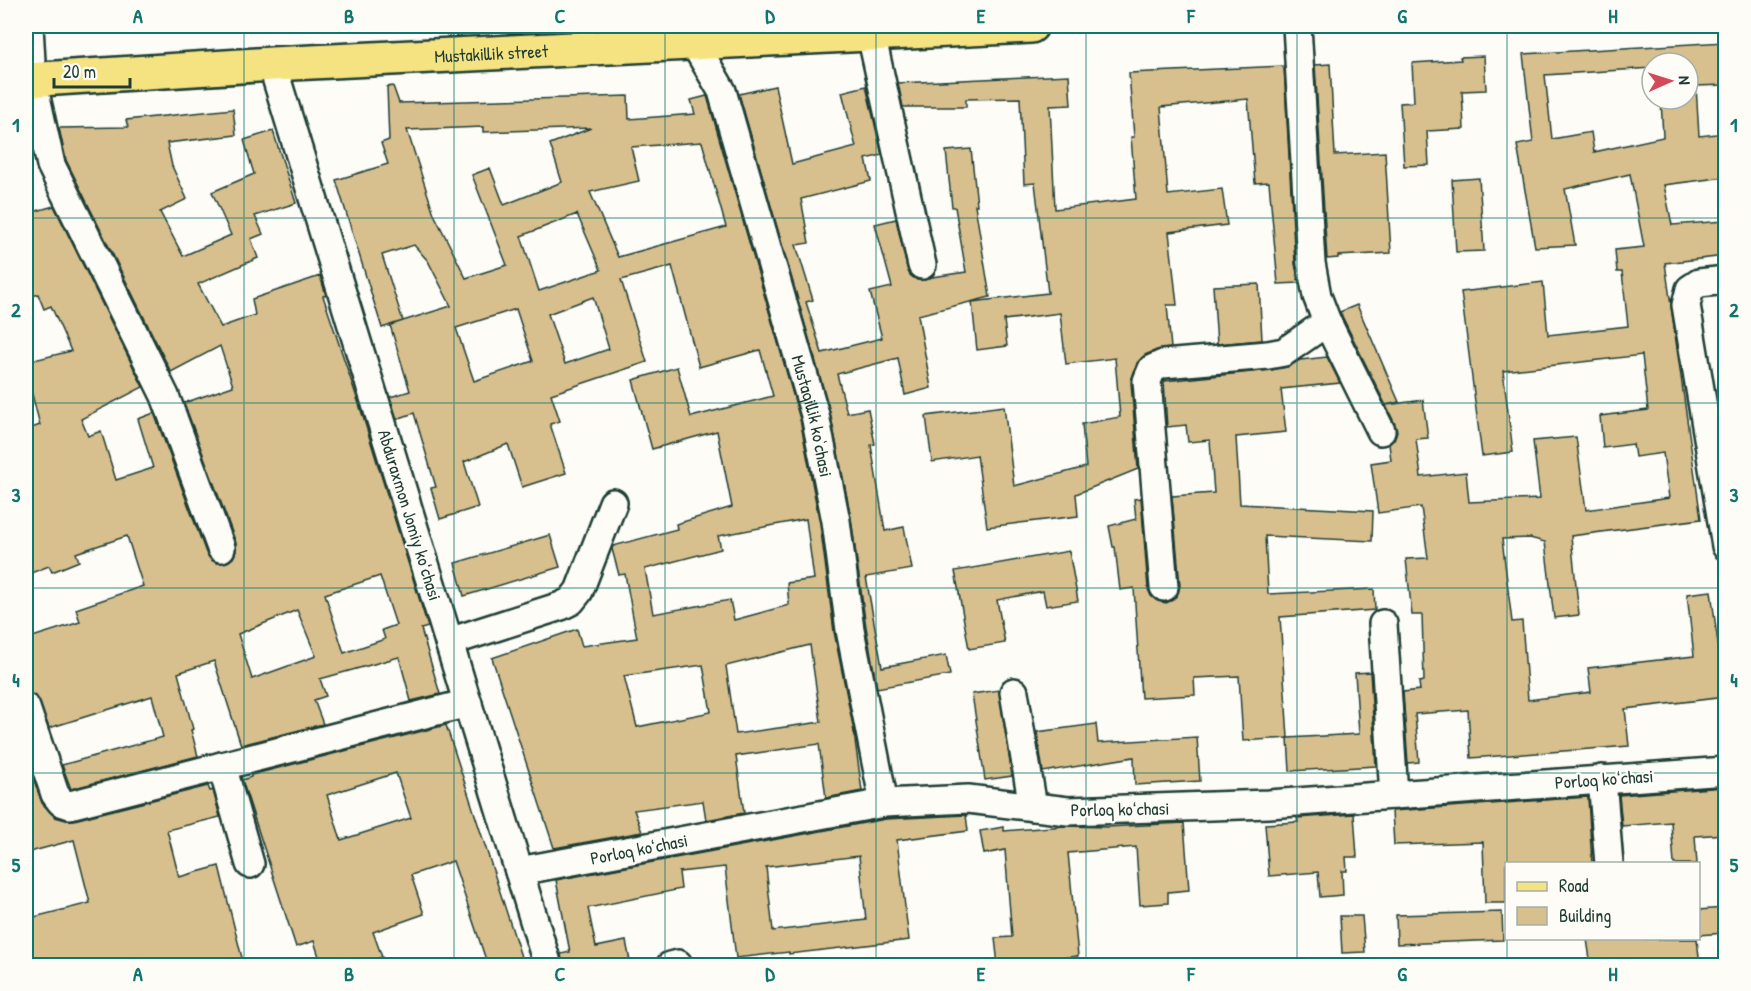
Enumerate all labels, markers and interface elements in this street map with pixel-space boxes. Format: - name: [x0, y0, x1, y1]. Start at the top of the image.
- text: A: [133, 2, 143, 29]
- text: B: [344, 2, 354, 29]
- text: C: [555, 2, 566, 29]
- text: D: [765, 2, 775, 29]
- text: E: [977, 2, 986, 29]
- text: F: [1186, 2, 1196, 29]
- text: G: [1397, 2, 1407, 29]
- text: H: [1608, 2, 1618, 29]
- street label: Mustakillik street: [434, 38, 549, 68]
- scale bar: [54, 51, 130, 89]
- north arrow: [1640, 51, 1700, 111]
- text: 20 m: [63, 59, 96, 84]
- text: N: [1674, 75, 1696, 86]
- text: 1: [12, 111, 20, 138]
- text: 1: [1730, 111, 1738, 138]
- text: 2: [11, 296, 21, 323]
- text: 2: [1729, 296, 1739, 323]
- street label: Mustaqillik ko‘chasi: [786, 352, 839, 479]
- street label: Abduraxmon Jomiy koʻchasi: [372, 426, 448, 604]
- text: 3: [12, 481, 21, 508]
- text: 3: [1730, 481, 1739, 508]
- text: 4: [12, 666, 20, 693]
- text: 4: [1730, 666, 1738, 693]
- street label: Porloq koʻchasi: [1554, 763, 1654, 795]
- street label: Porloq koʻchasi: [1070, 796, 1170, 822]
- street label: Porloq koʻchasi: [588, 827, 690, 871]
- text: 5: [12, 851, 21, 878]
- text: 5: [1730, 851, 1739, 878]
- legend: [1505, 862, 1700, 940]
- text: Road: [1559, 873, 1589, 898]
- text: Building: [1559, 903, 1611, 928]
- text: A: [133, 960, 143, 987]
- text: B: [344, 960, 354, 987]
- text: C: [555, 960, 566, 987]
- text: D: [765, 960, 775, 987]
- text: E: [977, 960, 986, 987]
- text: F: [1186, 960, 1196, 987]
- text: G: [1397, 960, 1407, 987]
- text: H: [1608, 960, 1618, 987]

